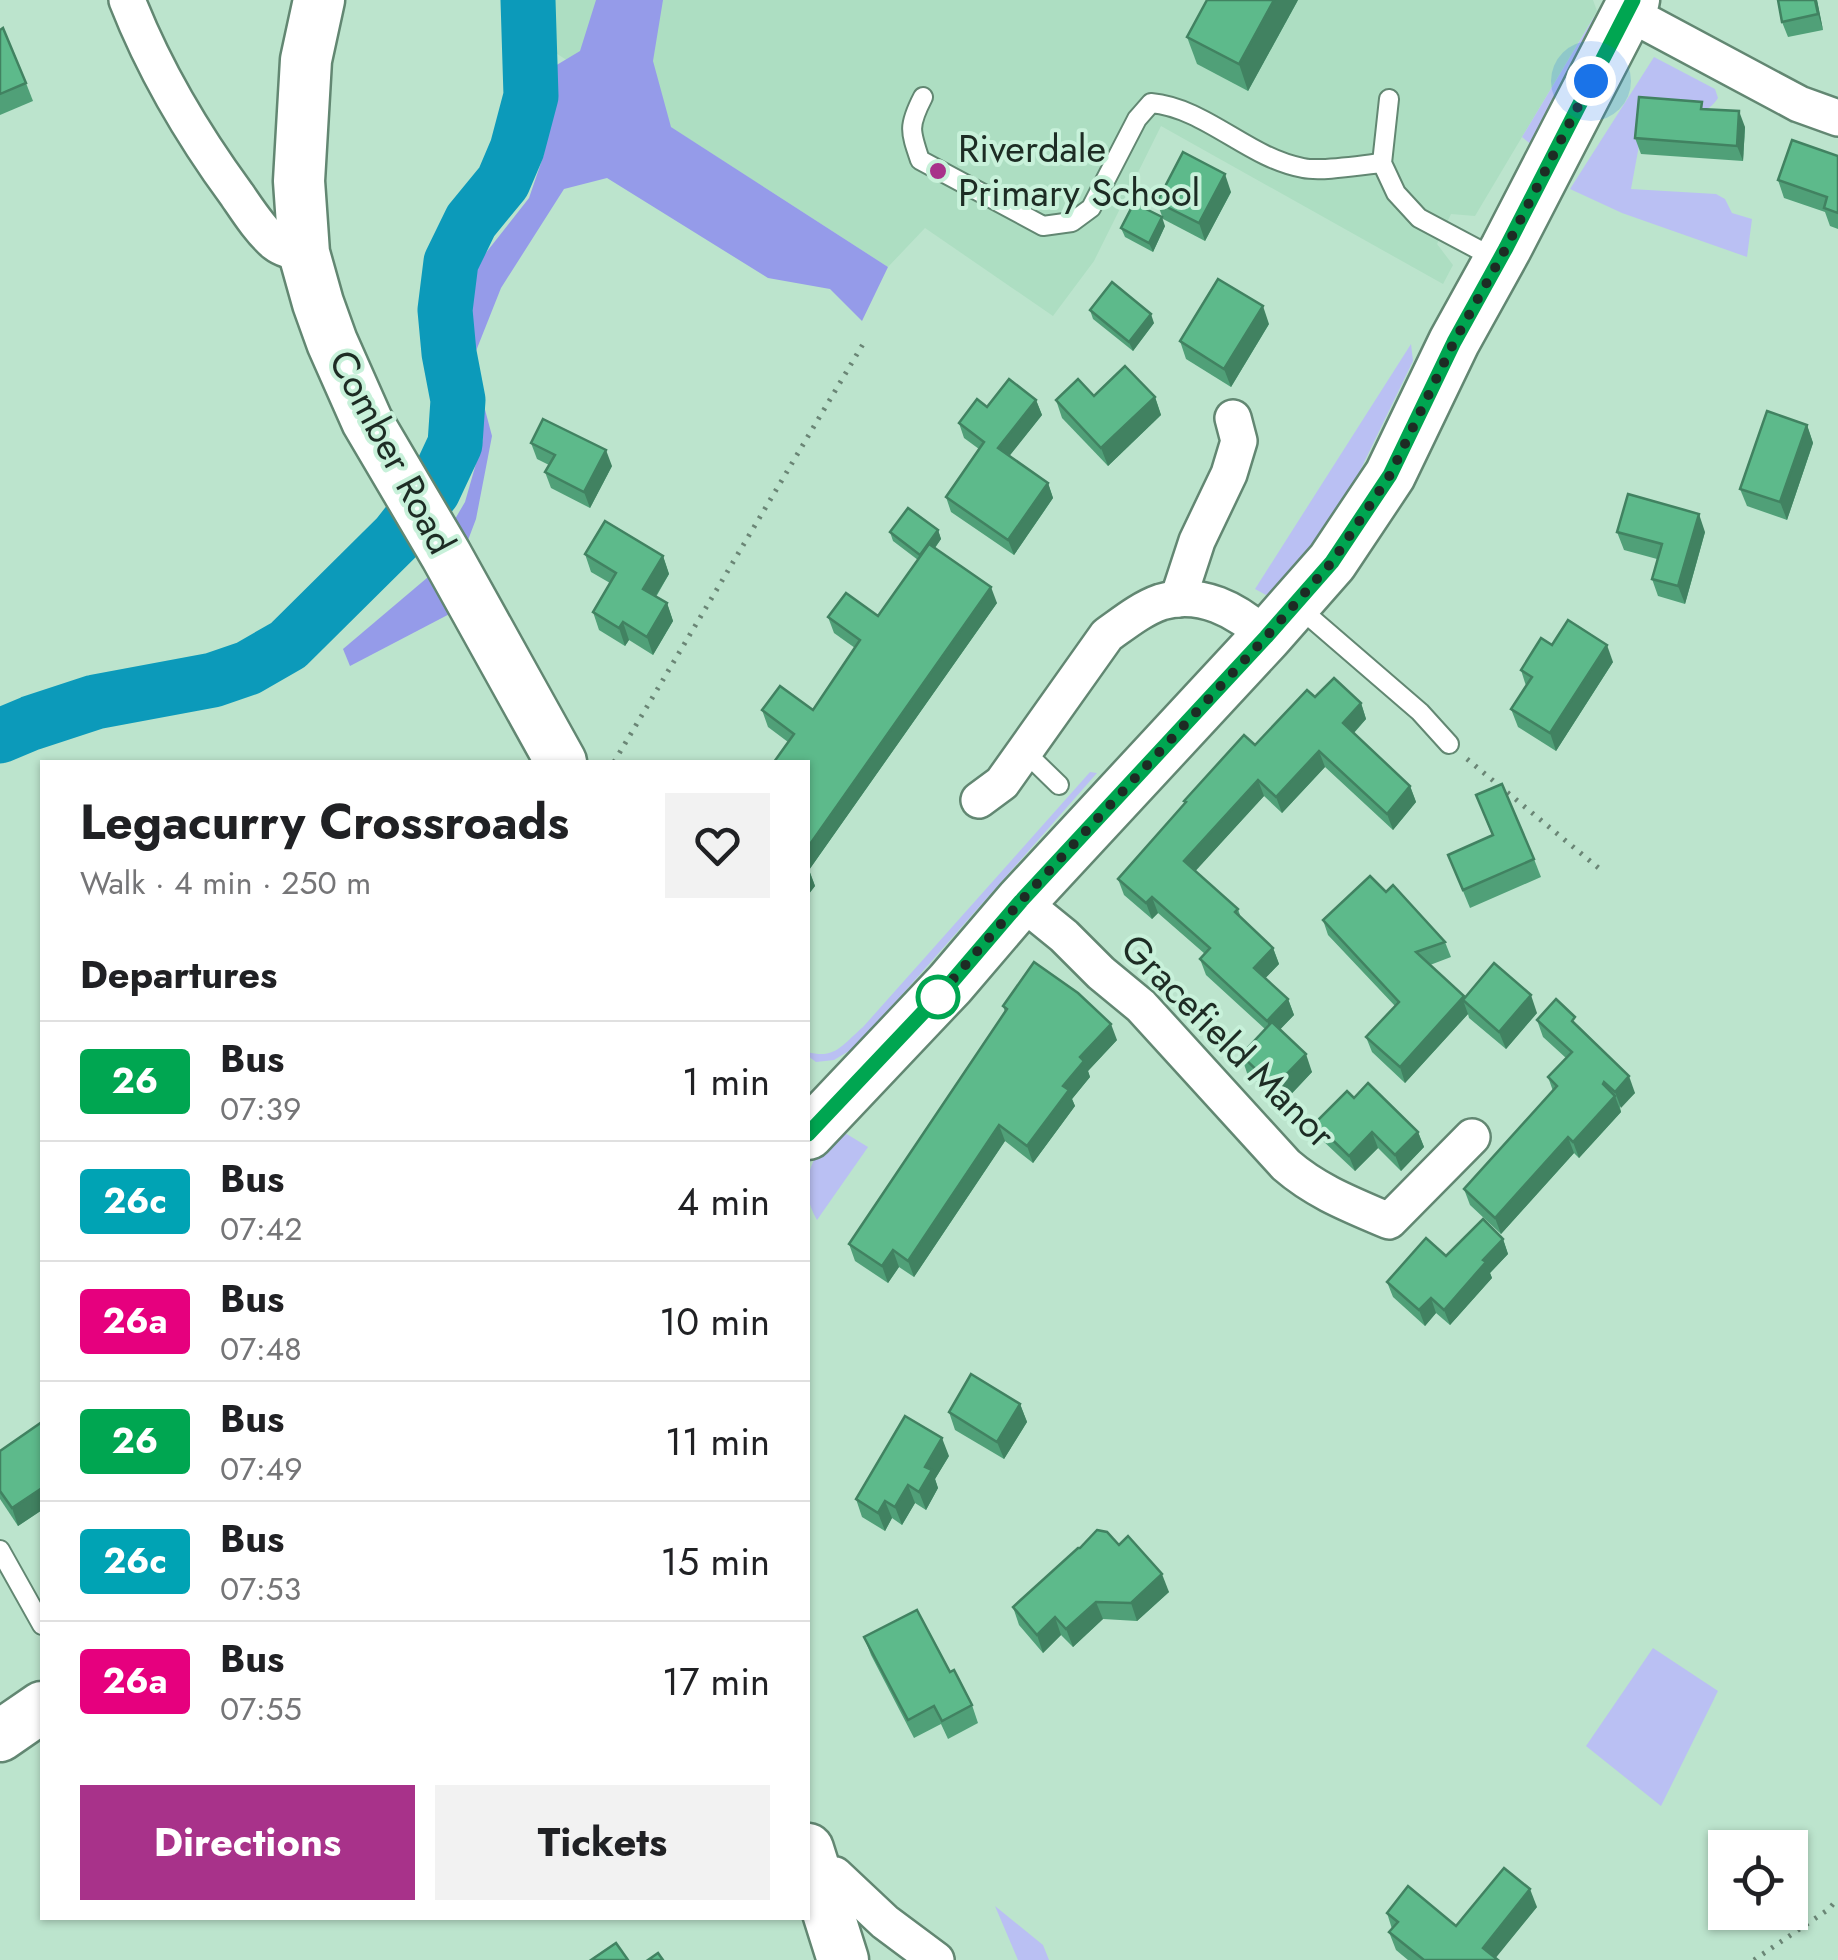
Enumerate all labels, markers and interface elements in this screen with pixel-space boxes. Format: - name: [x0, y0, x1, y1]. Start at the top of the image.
- your location: [1566, 56, 1616, 106]
- place label: Riverdale Primary School: [958, 121, 1200, 220]
- marker: Riverdale Primary School: [927, 160, 949, 182]
- street label: Comber Road: [316, 340, 469, 564]
- text: Legacurry Crossroads: [80, 788, 569, 857]
- button: heart: [665, 793, 770, 898]
- text: Walk · 4 min · 250 m: [80, 860, 371, 906]
- street label: Gracefield Manor: [1109, 921, 1348, 1160]
- text: Departures: [80, 947, 277, 1002]
- unlabelled marker: [917, 976, 959, 1018]
- text: Bus: [220, 1031, 284, 1086]
- text: 1 min: [682, 1054, 770, 1109]
- text: 26: [112, 1056, 158, 1106]
- text: 07:39: [220, 1086, 302, 1132]
- text: Bus: [220, 1151, 284, 1206]
- text: 4 min: [677, 1174, 770, 1229]
- text: 26c: [103, 1176, 167, 1226]
- text: 07:42: [220, 1206, 302, 1252]
- text: Bus: [220, 1271, 284, 1326]
- text: 10 min: [659, 1294, 770, 1349]
- text: 26a: [102, 1296, 168, 1346]
- text: 07:48: [220, 1326, 302, 1372]
- text: Bus: [220, 1391, 284, 1446]
- text: 11 min: [665, 1414, 770, 1469]
- text: 26: [112, 1416, 158, 1466]
- text: 07:49: [220, 1446, 303, 1492]
- text: Bus: [220, 1511, 284, 1566]
- text: 15 min: [661, 1534, 770, 1589]
- text: 26c: [103, 1536, 167, 1586]
- text: 07:53: [220, 1566, 301, 1612]
- text: Bus: [220, 1631, 284, 1686]
- text: 17 min: [662, 1654, 770, 1709]
- text: 26a: [102, 1656, 168, 1706]
- text: 07:55: [220, 1686, 302, 1732]
- button: Directions: [80, 1785, 415, 1900]
- button: Tickets: [435, 1785, 770, 1900]
- map controls: [1708, 1830, 1808, 1930]
- button: locate: [1708, 1830, 1808, 1930]

